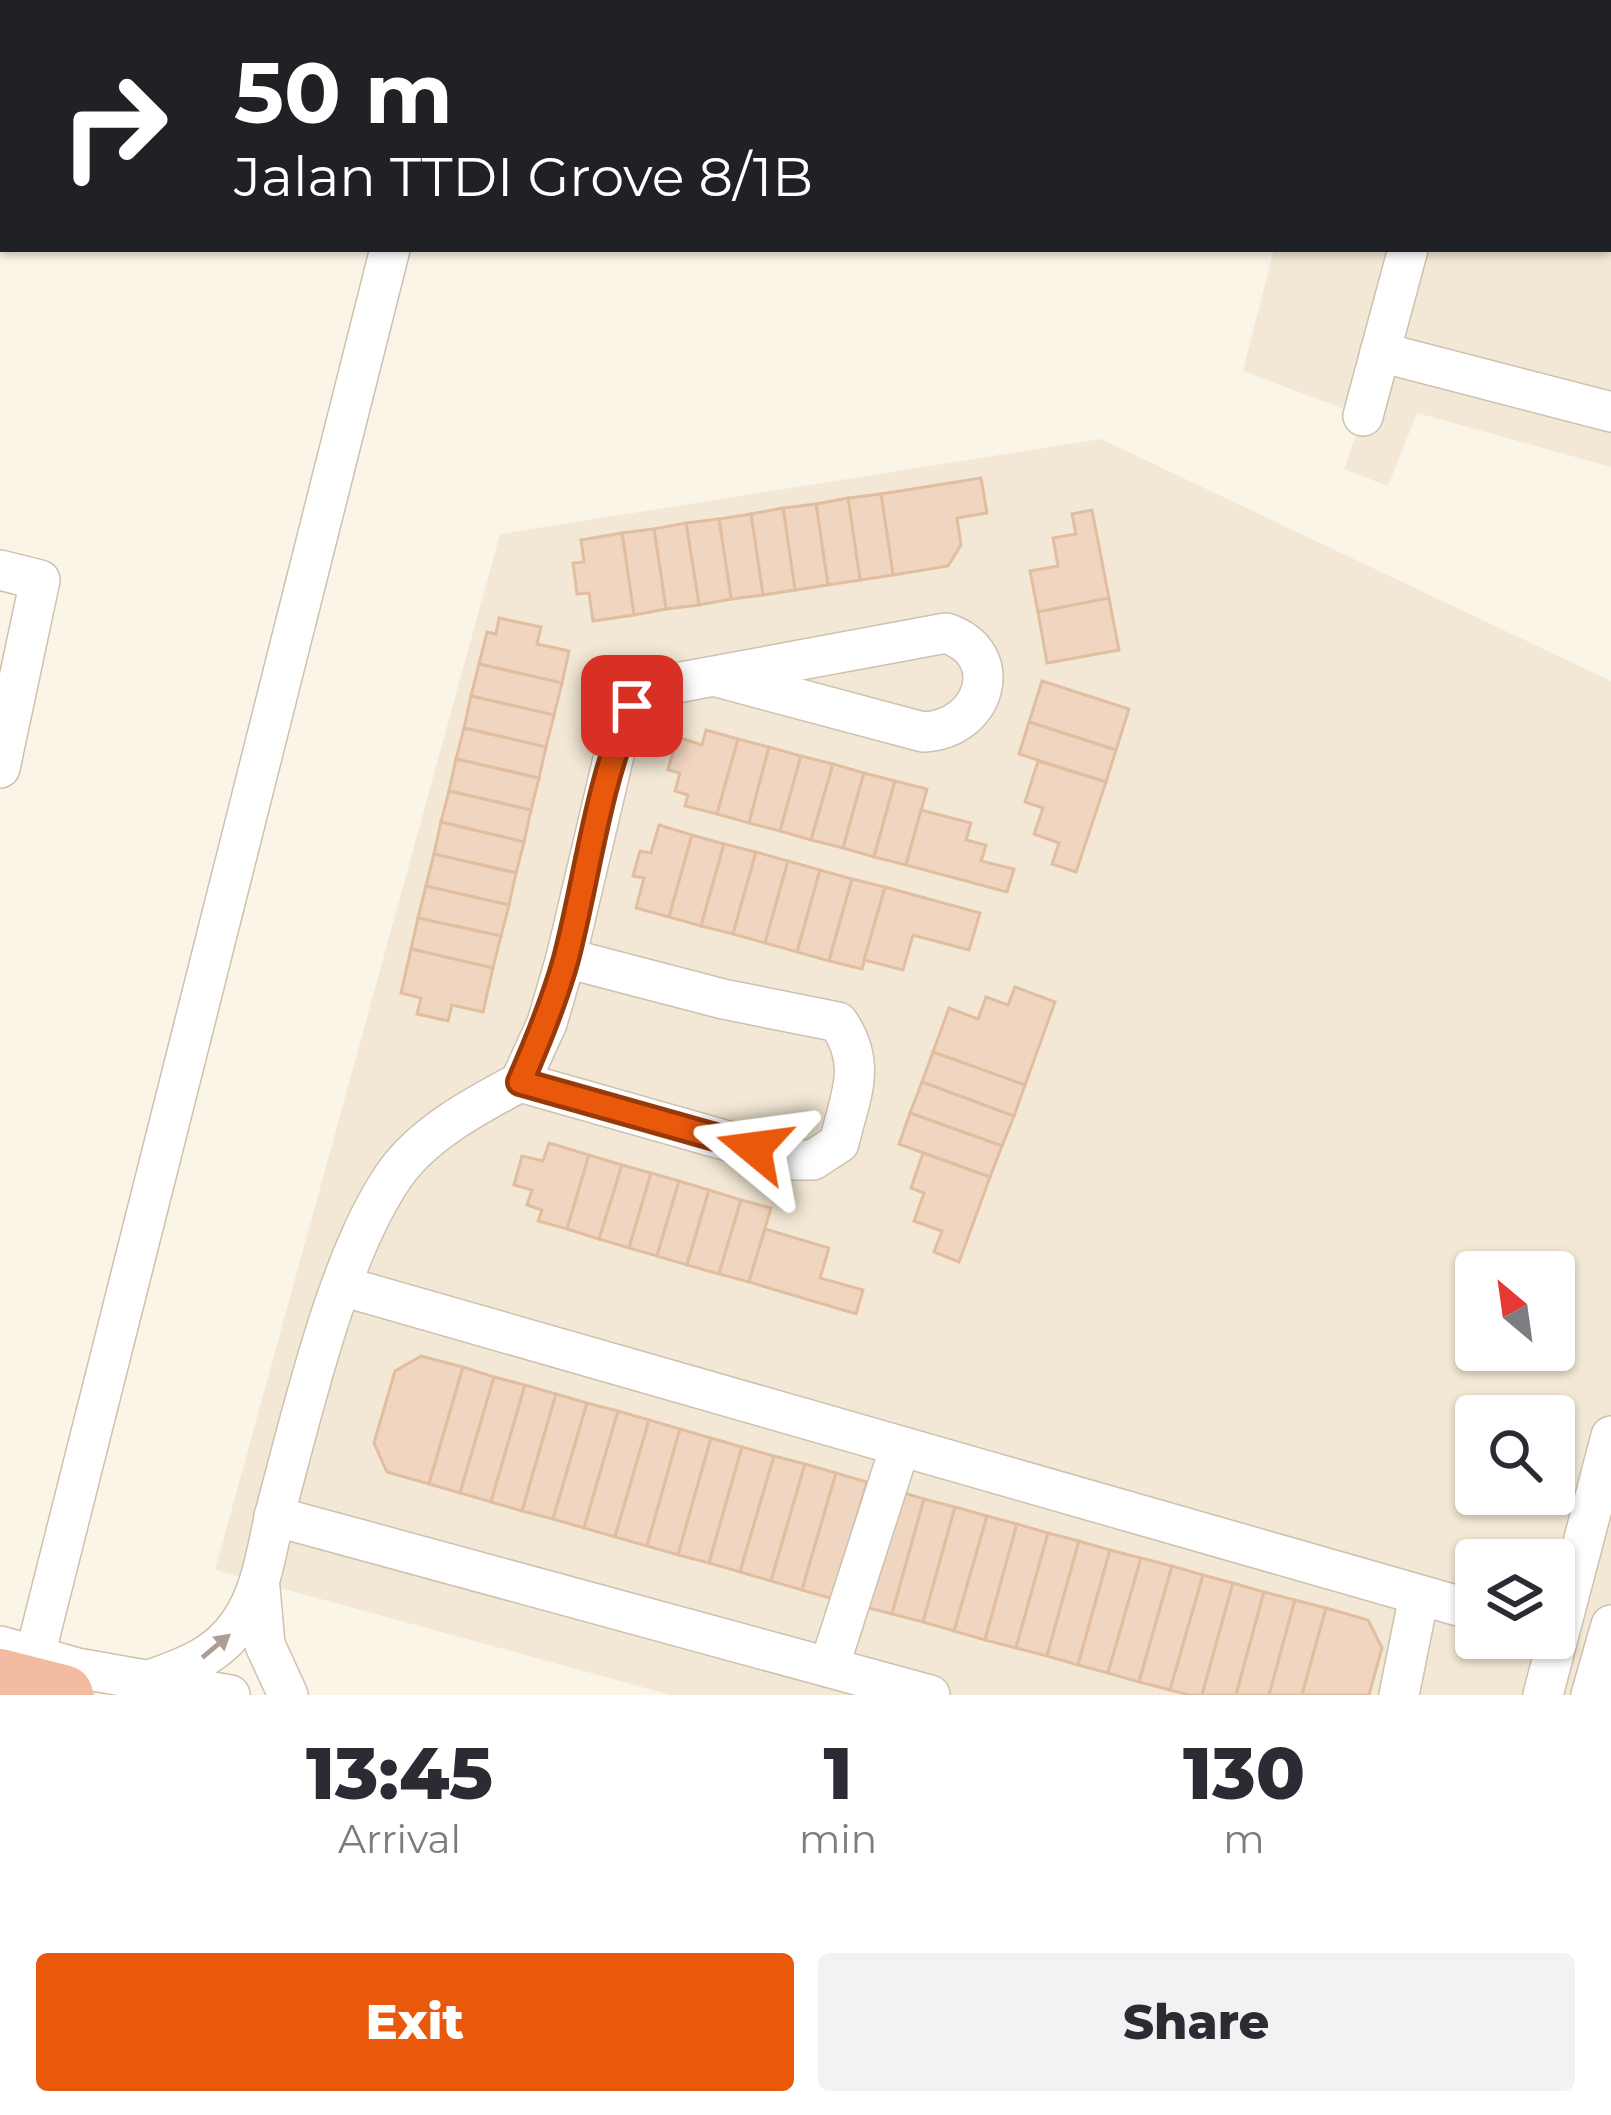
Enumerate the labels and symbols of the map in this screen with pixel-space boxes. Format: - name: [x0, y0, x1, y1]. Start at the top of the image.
- pin: [581, 655, 683, 757]
- position arrow: [691, 1085, 817, 1211]
- north arrow: [1455, 1251, 1575, 1371]
- one-way arrow: [200, 1634, 231, 1659]

